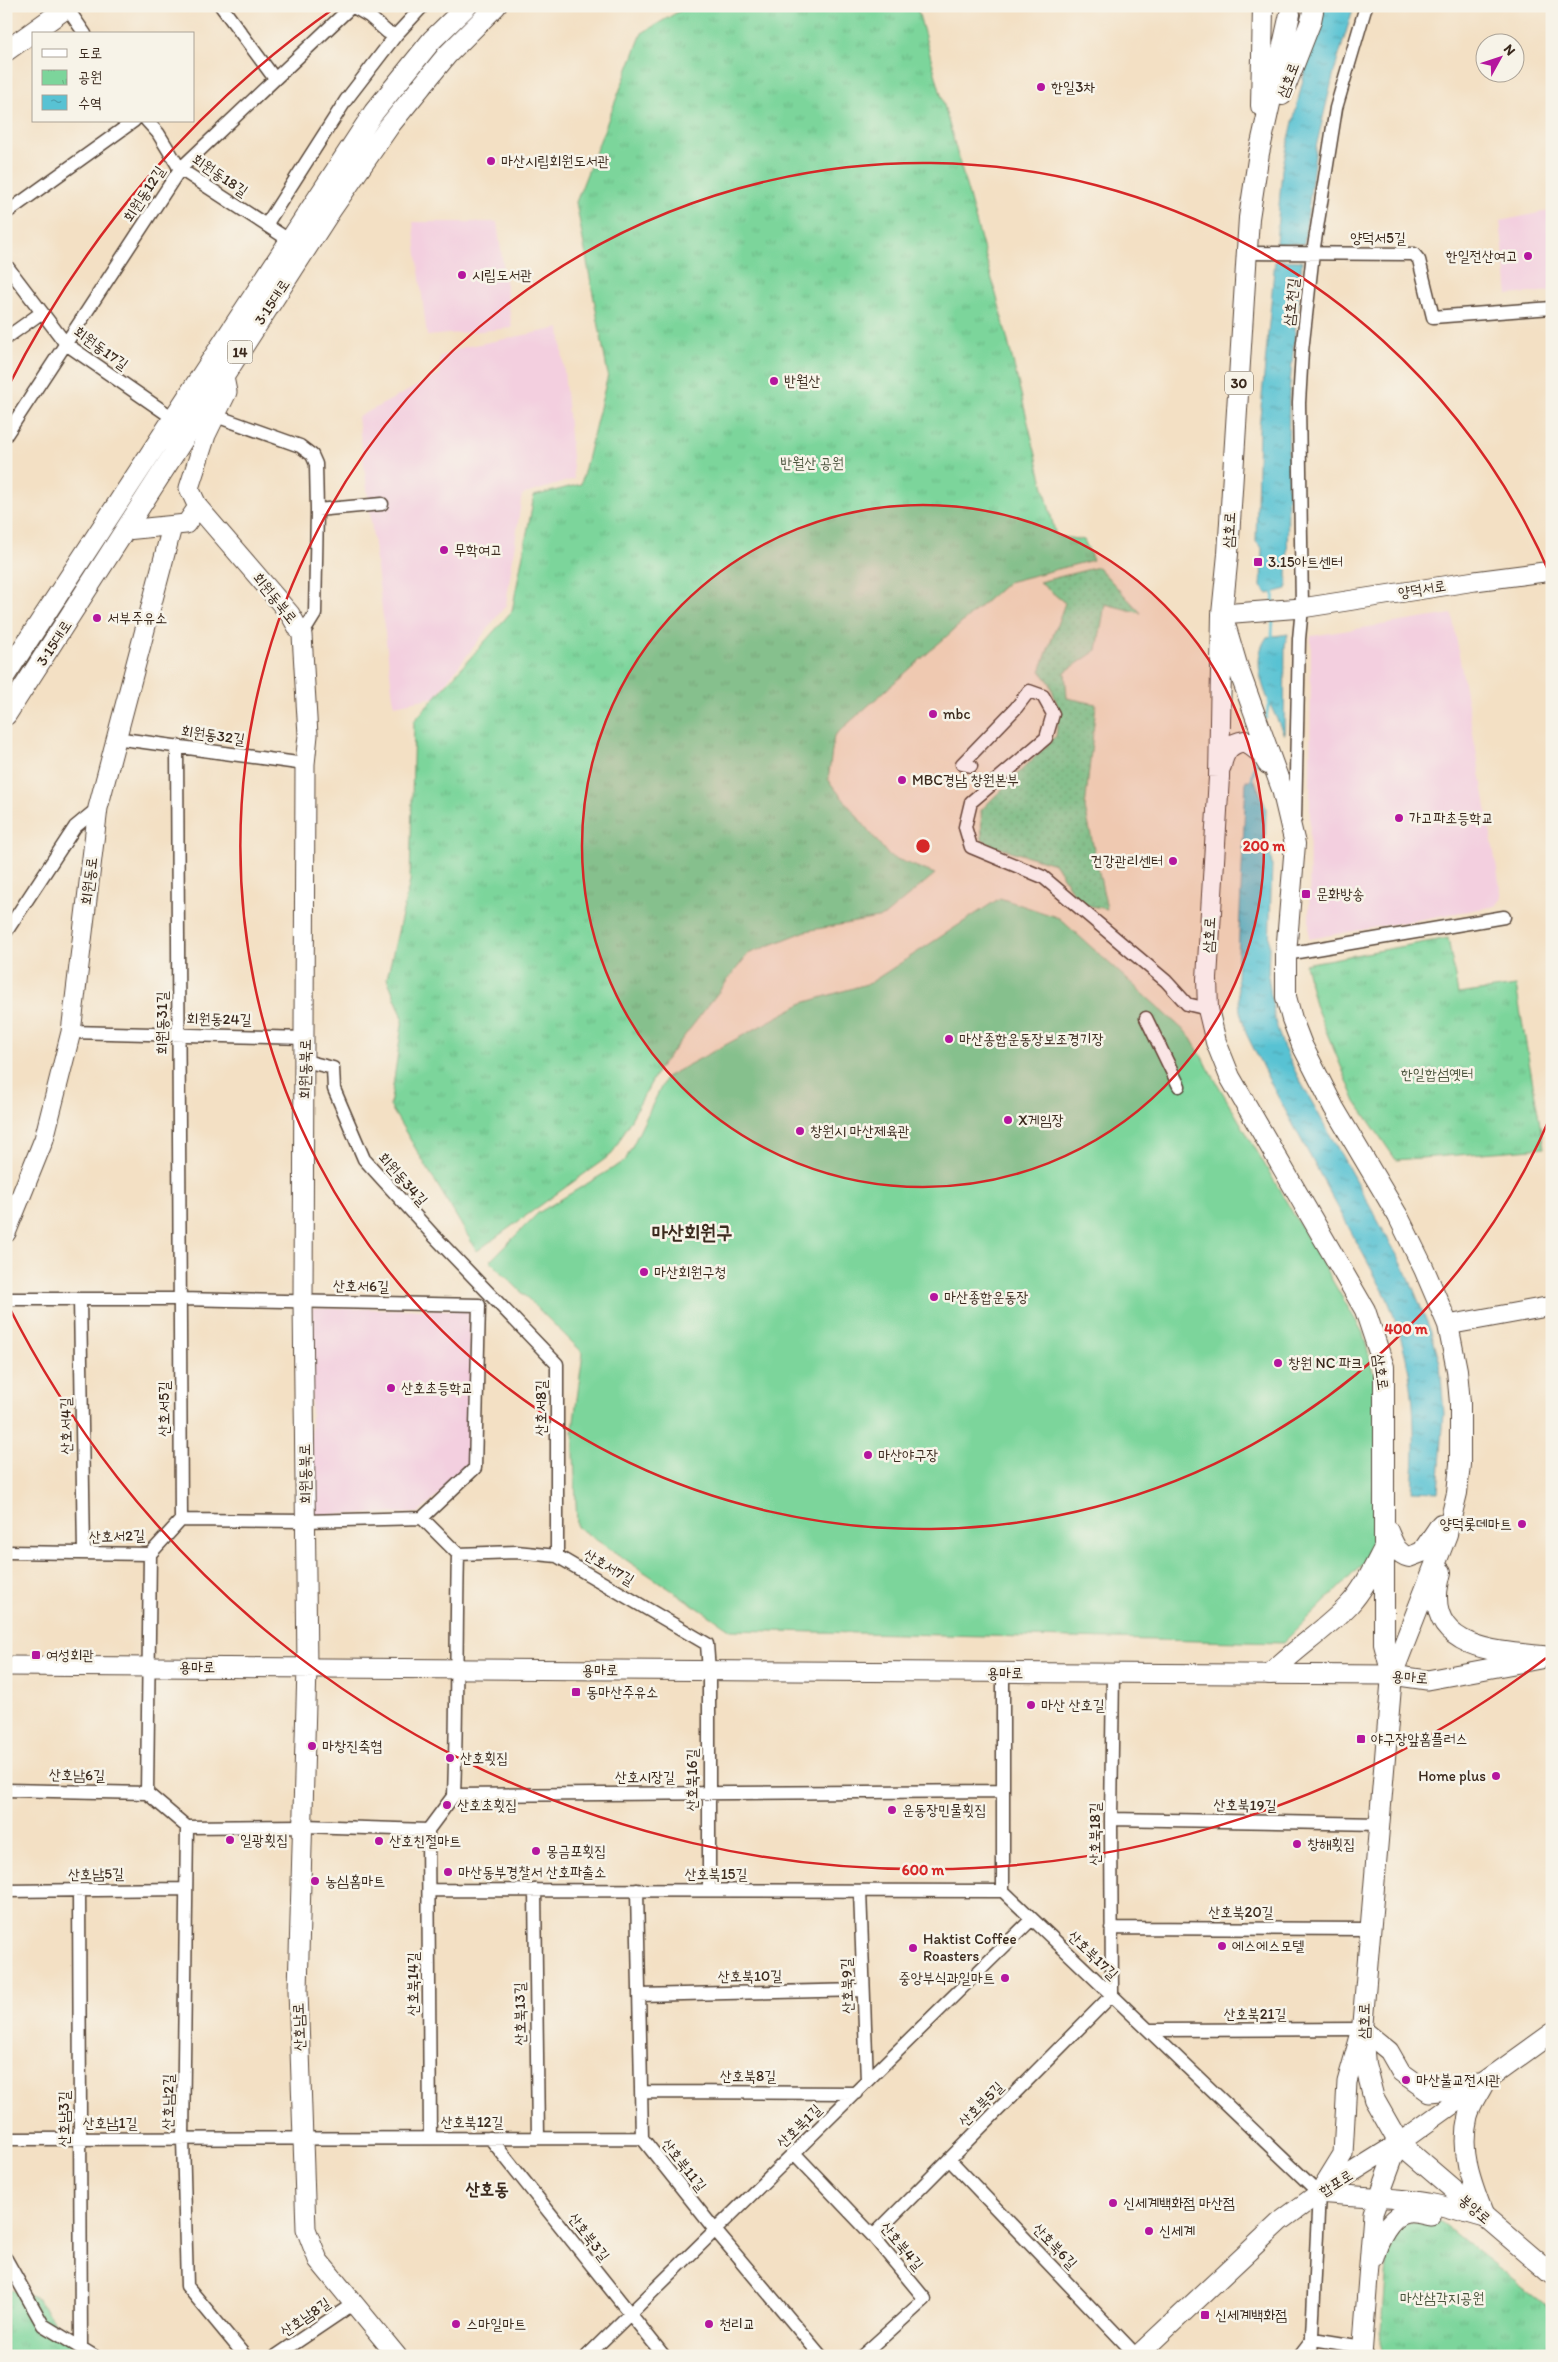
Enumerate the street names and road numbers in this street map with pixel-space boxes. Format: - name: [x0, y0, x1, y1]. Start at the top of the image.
- street label: 삼호로: [1273, 60, 1303, 100]
- street label: 회원동18길: [189, 150, 251, 200]
- street label: 회원동12길: [119, 163, 169, 225]
- street label: 양덕서5길: [1350, 229, 1406, 247]
- street label: 3·15대로: [251, 276, 293, 328]
- street label: 삼호천길: [1280, 277, 1302, 327]
- street label: 회원동17길: [70, 322, 132, 374]
- road number: 14: [228, 341, 252, 364]
- road number: 30: [1225, 372, 1253, 394]
- street label: 삼호로: [1219, 511, 1239, 549]
- street label: 회원동북로: [249, 569, 301, 627]
- street label: 양덕서로: [1397, 576, 1447, 602]
- street label: 3·15대로: [33, 617, 75, 669]
- street label: 회원동32길: [180, 722, 246, 748]
- street label: 회원동로: [77, 856, 101, 906]
- street label: 삼호로: [1199, 916, 1219, 954]
- street label: 회원동31길: [153, 991, 171, 1055]
- street label: 회원동24길: [186, 1009, 252, 1029]
- street label: 회원동북로: [295, 1039, 315, 1099]
- street label: 회원동34길: [374, 1149, 432, 1209]
- street label: 산호서6길: [333, 1277, 389, 1295]
- street label: 삼호로: [1370, 1353, 1392, 1391]
- street label: 산호서8길: [532, 1380, 550, 1436]
- street label: 산호서5길: [155, 1381, 173, 1437]
- street label: 산호서4길: [57, 1397, 75, 1455]
- street label: 회원동북로: [295, 1444, 315, 1504]
- street label: 산호서2길: [89, 1526, 145, 1546]
- street label: 산호서7길: [580, 1545, 638, 1589]
- street label: 용마로: [179, 1658, 215, 1676]
- street label: 용마로: [582, 1661, 618, 1679]
- street label: 용마로: [987, 1664, 1023, 1682]
- street label: 용마로: [1391, 1667, 1429, 1687]
- street label: 산호북16길: [683, 1748, 701, 1812]
- street label: 산호남6길: [49, 1766, 105, 1784]
- street label: 산호시장길: [615, 1768, 675, 1786]
- street label: 산호북19길: [1213, 1795, 1277, 1815]
- street label: 산호북18길: [1086, 1802, 1104, 1866]
- street label: 산호남5길: [68, 1865, 124, 1883]
- street label: 산호북15길: [684, 1865, 748, 1883]
- street label: 산호북20길: [1208, 1903, 1274, 1921]
- street label: 산호북17길: [1064, 1927, 1122, 1983]
- street label: 산호북14길: [404, 1952, 422, 2016]
- street label: 산호북9길: [837, 1958, 857, 2014]
- street label: 산호북10길: [718, 1966, 782, 1986]
- street label: 산호북13길: [510, 1982, 530, 2046]
- street label: 산호남로: [289, 2003, 309, 2051]
- street label: 삼호로: [1355, 2003, 1373, 2039]
- street label: 산호북21길: [1223, 2005, 1287, 2023]
- street label: 산호북8길: [720, 2067, 776, 2085]
- street label: 산호남2길: [159, 2074, 177, 2130]
- street label: 산호북5길: [955, 2078, 1007, 2130]
- street label: 산호남3길: [55, 2091, 73, 2147]
- street label: 산호북1길: [773, 2100, 825, 2152]
- street label: 산호북12길: [440, 2113, 504, 2131]
- street label: 산호남1길: [82, 2114, 138, 2132]
- street label: 산호북11길: [658, 2135, 710, 2195]
- street label: 합포로: [1316, 2166, 1356, 2200]
- street label: 봉양로: [1455, 2190, 1495, 2228]
- street label: 산호북3길: [565, 2209, 613, 2265]
- street label: 산호북4길: [877, 2218, 927, 2274]
- street label: 산호북6길: [1029, 2220, 1081, 2272]
- street label: 산호남8길: [277, 2294, 333, 2340]

